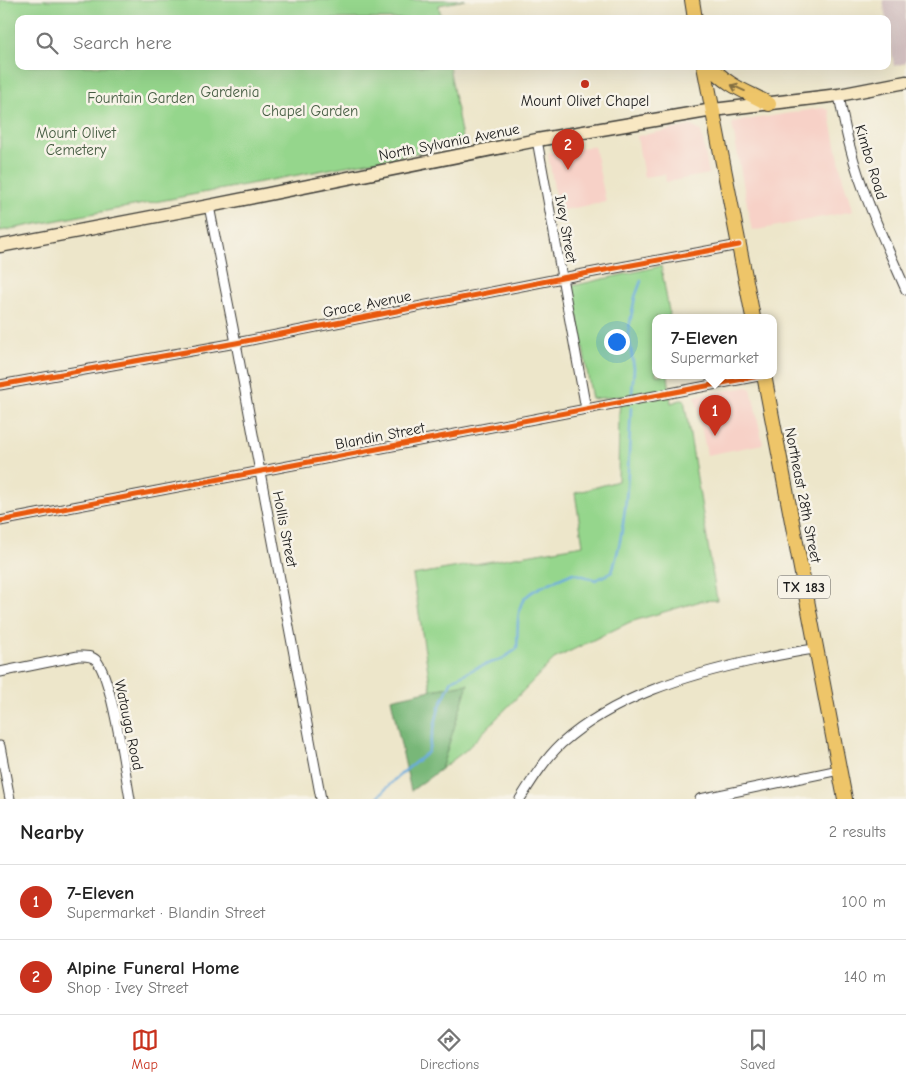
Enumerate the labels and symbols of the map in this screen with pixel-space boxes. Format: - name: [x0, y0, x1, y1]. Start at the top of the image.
- marker: Mount Olivet Chapel: [579, 78, 591, 90]
- park label: Gardenia: [201, 83, 259, 101]
- one-way arrow: [731, 83, 746, 93]
- park label: Fountain Garden: [87, 89, 195, 107]
- place label: Mount Olivet Chapel: [521, 92, 649, 110]
- park label: Chapel Garden: [262, 102, 358, 120]
- street label: North Sylvania Avenue: [377, 119, 521, 164]
- street label: Kimbo Road: [851, 122, 891, 202]
- park label: Mount Olivet Cemetery: [36, 124, 117, 159]
- pin: 2: [552, 129, 584, 170]
- street label: Ivey Street: [551, 194, 581, 265]
- street label: Grace Avenue: [321, 287, 413, 321]
- your location: [604, 329, 630, 355]
- pin: 1: [699, 395, 731, 436]
- street label: Blandin Street: [334, 418, 427, 454]
- street label: Northeast 28th Street: [781, 426, 825, 565]
- street label: Hollis Street: [269, 489, 301, 569]
- road number: TX 183: [778, 576, 830, 598]
- street label: Watauga Road: [111, 678, 147, 772]

